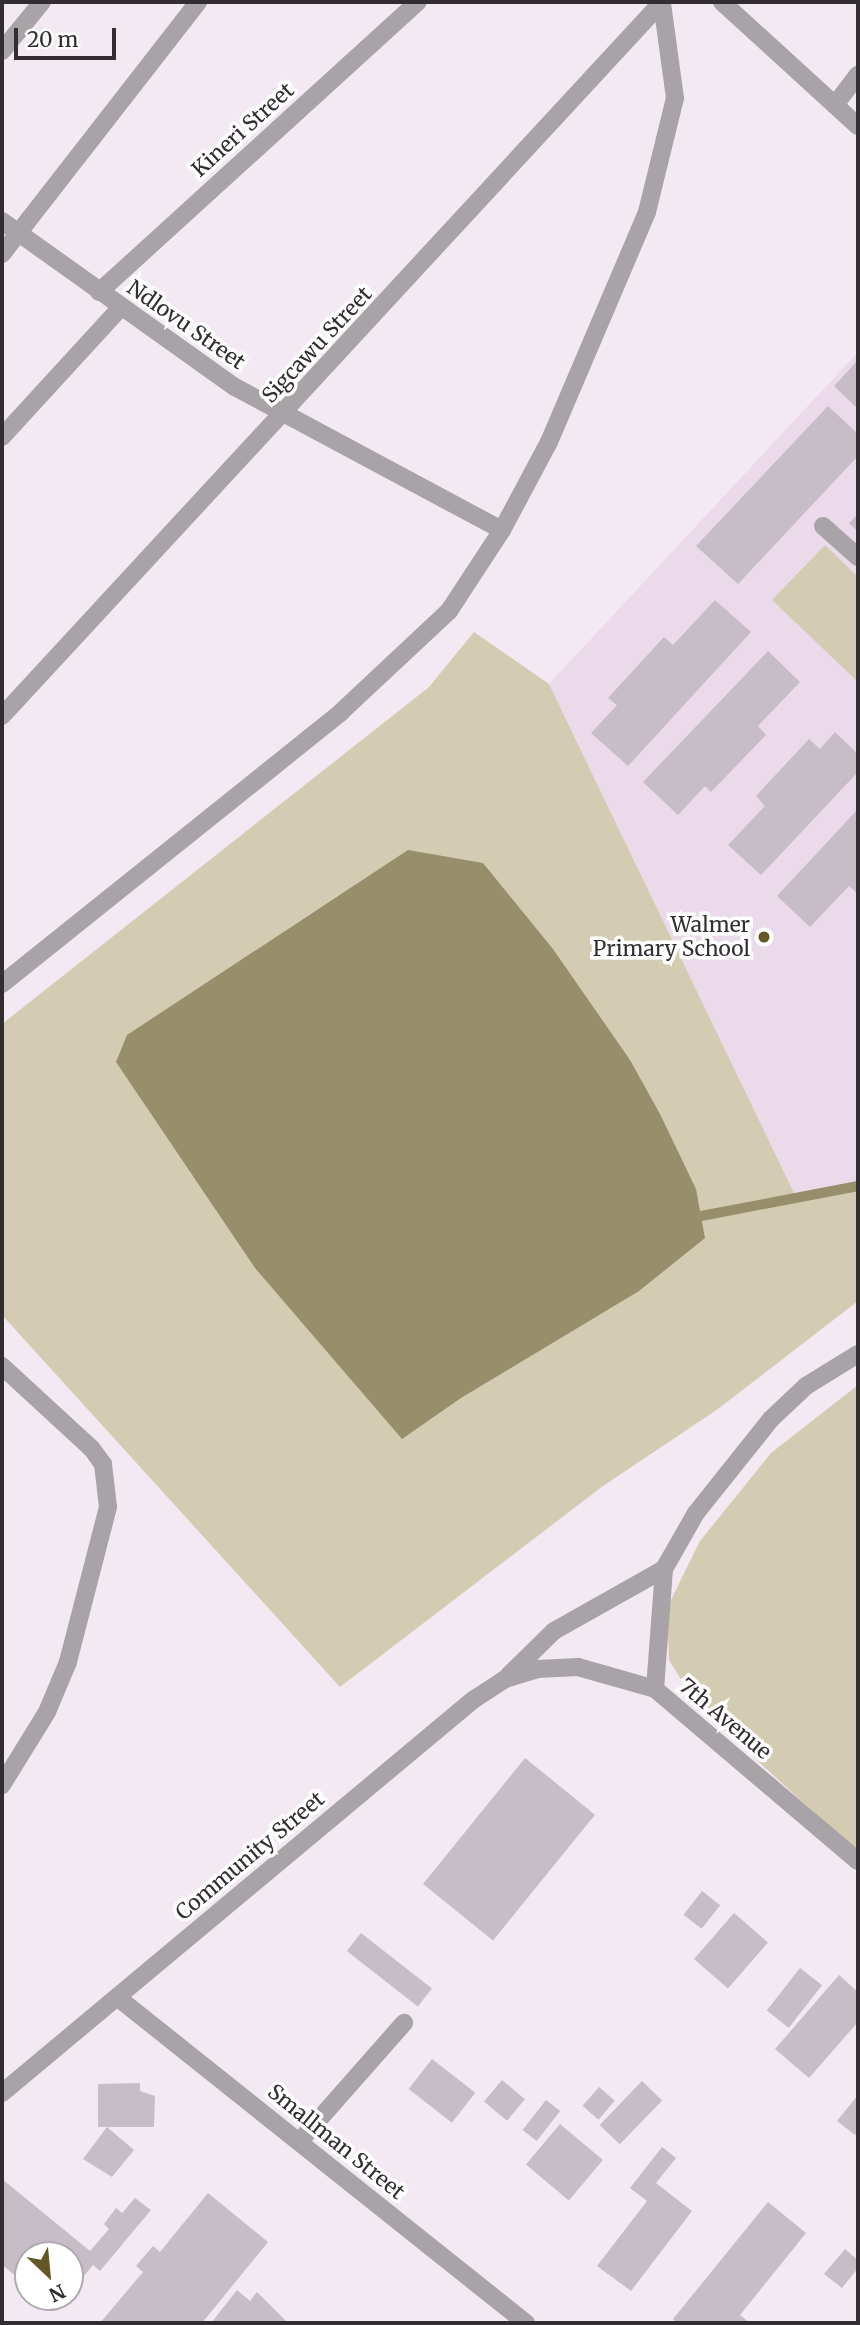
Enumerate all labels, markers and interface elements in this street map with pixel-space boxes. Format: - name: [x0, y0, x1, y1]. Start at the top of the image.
- scale bar: [18, 14, 119, 58]
- text: 20 m: [27, 26, 78, 53]
- street label: Kineri Street: [187, 78, 299, 182]
- street label: Ndlovu Street: [122, 275, 250, 375]
- street label: Sigcawu Street: [257, 282, 377, 408]
- place label: Walmer Primary School: [593, 912, 750, 962]
- marker: Walmer Primary School: [756, 929, 772, 945]
- street label: 7th Avenue: [674, 1673, 776, 1765]
- street label: Community Street: [171, 1787, 329, 1925]
- street label: Smallman Street: [263, 2079, 409, 2205]
- north arrow: [14, 2241, 84, 2311]
- text: N: [45, 2279, 69, 2307]

